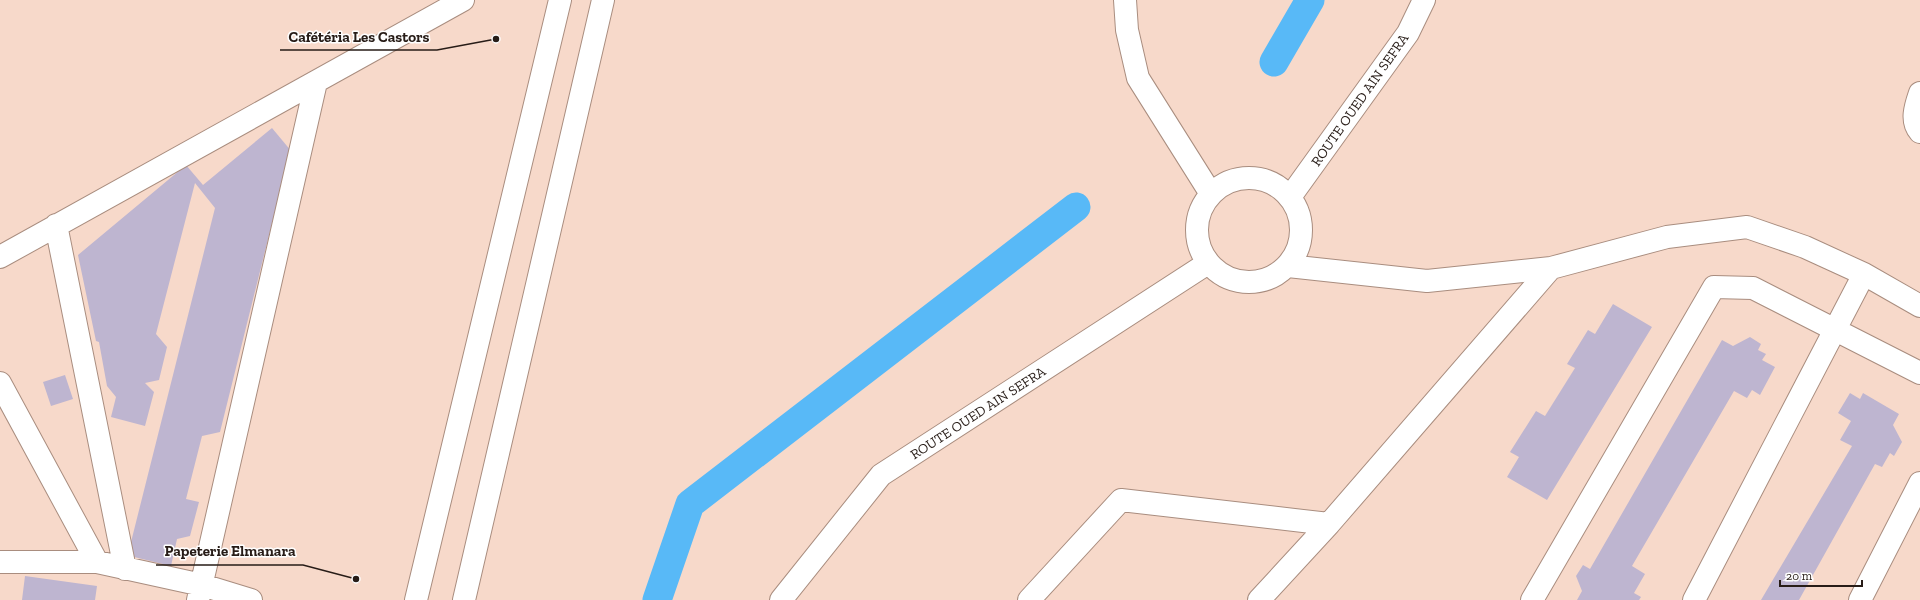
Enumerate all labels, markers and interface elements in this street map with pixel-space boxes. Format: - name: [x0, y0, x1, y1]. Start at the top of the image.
- callout: Cafétéria Les Castors: [280, 23, 437, 50]
- text: Cafétéria Les Castors: [288, 28, 430, 46]
- street label: ROUTE OUED AIN SEFRA: [1308, 30, 1413, 170]
- street label: ROUTE OUED AIN SEFRA: [907, 362, 1050, 463]
- callout: Papeterie Elmanara: [156, 538, 303, 565]
- text: Papeterie Elmanara: [164, 542, 296, 560]
- scale bar: [1780, 562, 1862, 588]
- text: 20 m: [1786, 569, 1813, 583]

